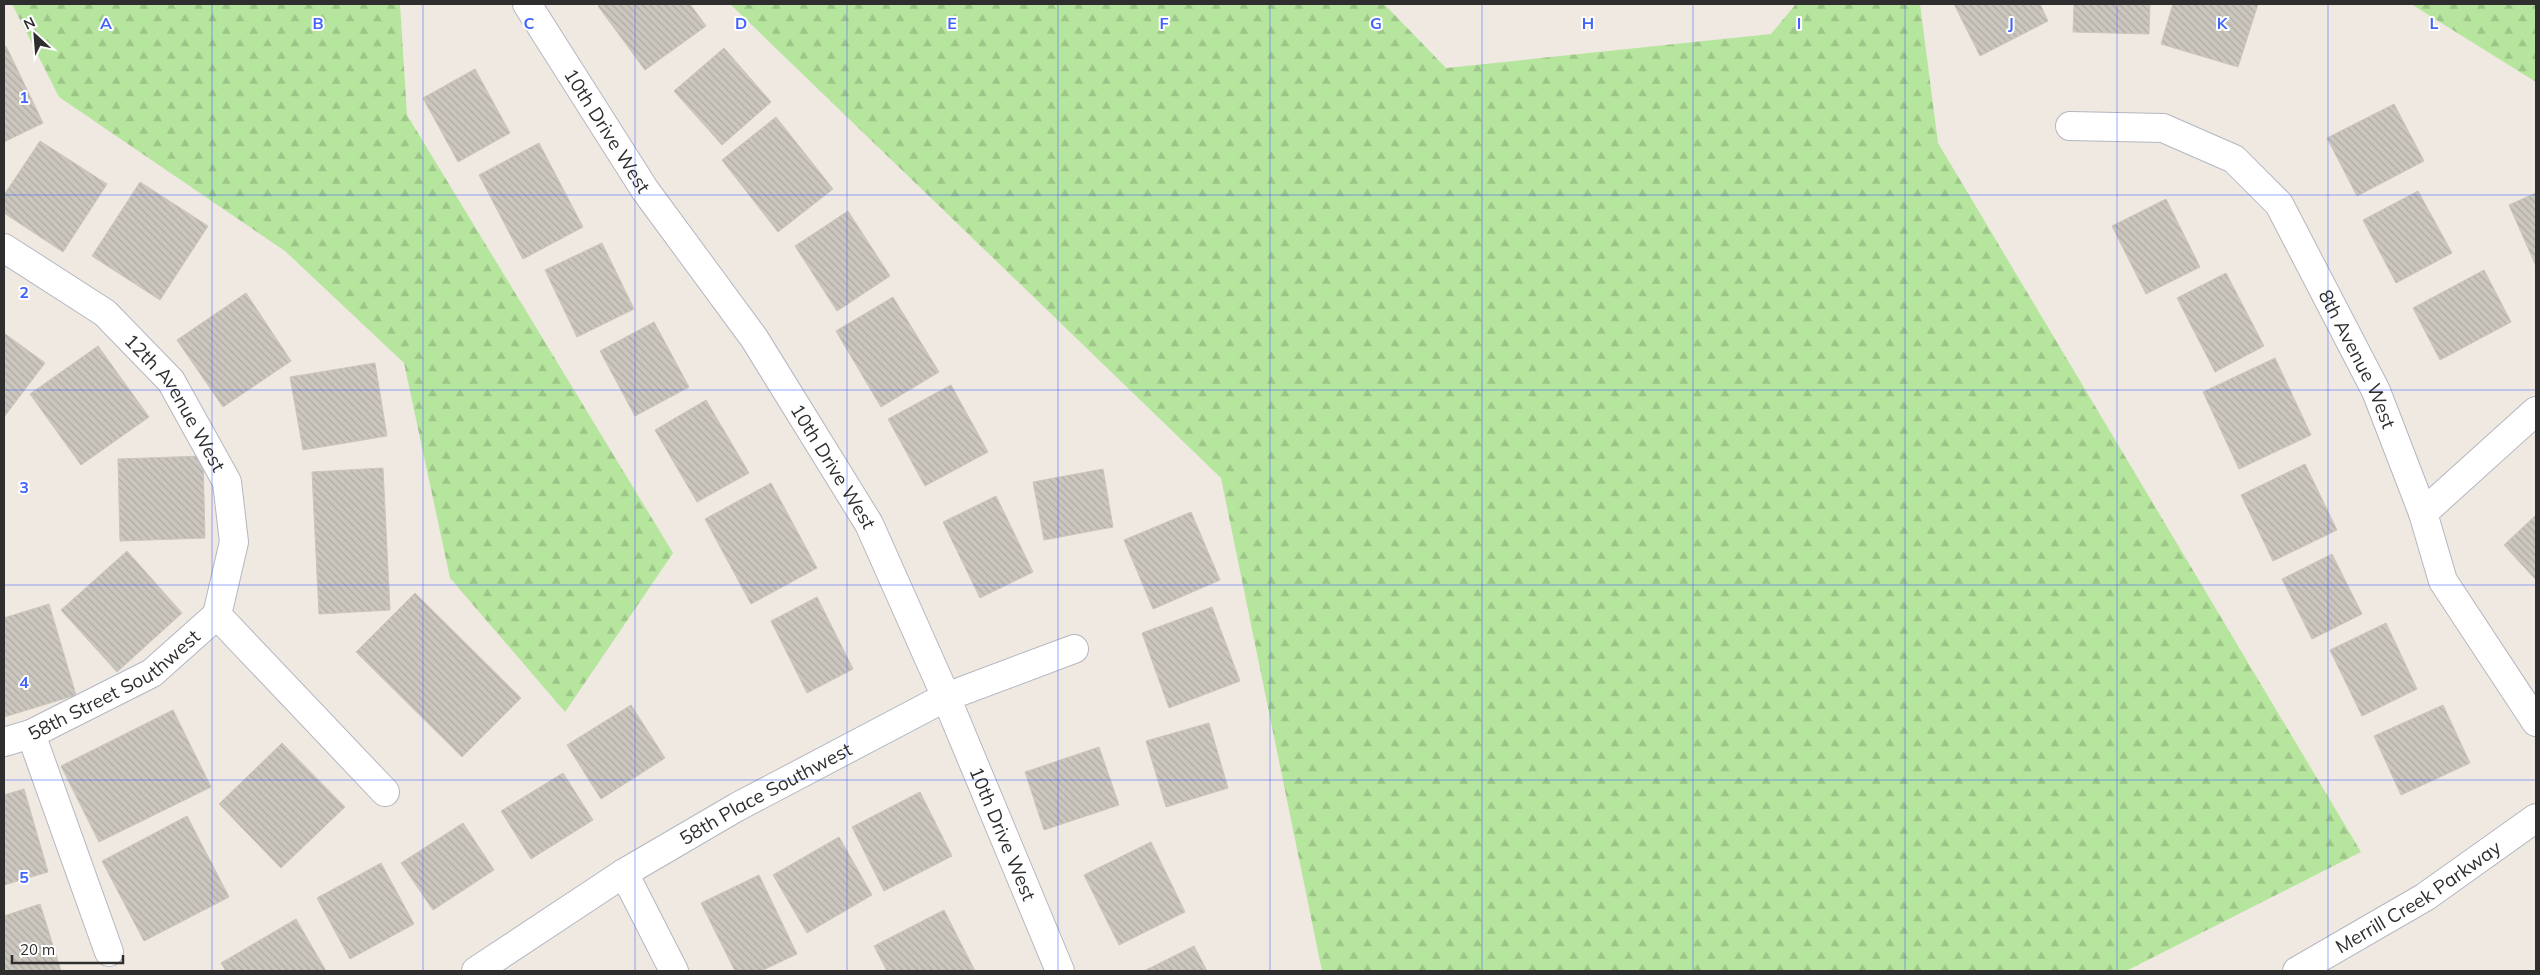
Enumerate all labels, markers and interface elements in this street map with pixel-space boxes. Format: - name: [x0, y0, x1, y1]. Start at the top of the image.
- north arrow: [10, 10, 60, 60]
- text: N: [21, 13, 38, 34]
- text: A: [100, 13, 112, 33]
- text: B: [312, 13, 324, 33]
- text: C: [524, 13, 535, 33]
- text: D: [735, 13, 747, 33]
- text: E: [947, 13, 957, 33]
- text: F: [1159, 13, 1169, 33]
- text: G: [1370, 13, 1382, 33]
- text: H: [1582, 13, 1594, 33]
- text: I: [1797, 13, 1801, 33]
- text: J: [2008, 13, 2014, 33]
- text: K: [2217, 13, 2229, 33]
- text: L: [2430, 13, 2439, 33]
- street label: 10th Drive West: [559, 64, 656, 198]
- text: 1: [19, 87, 29, 107]
- text: 2: [19, 282, 29, 302]
- street label: 8th Avenue West: [2313, 285, 2401, 432]
- street label: 12th Avenue West: [120, 329, 231, 476]
- street label: 10th Drive West: [786, 399, 882, 533]
- text: 3: [19, 477, 29, 497]
- street label: 58th Street Southwest: [24, 624, 205, 746]
- text: 4: [19, 672, 29, 692]
- street label: 58th Place Southwest: [675, 737, 856, 850]
- street label: 10th Drive West: [964, 763, 1041, 904]
- street label: Merrill Creek Parkway: [2331, 835, 2505, 958]
- text: 5: [19, 867, 29, 887]
- scale bar: [12, 932, 124, 964]
- text: 20 m: [20, 940, 55, 959]

